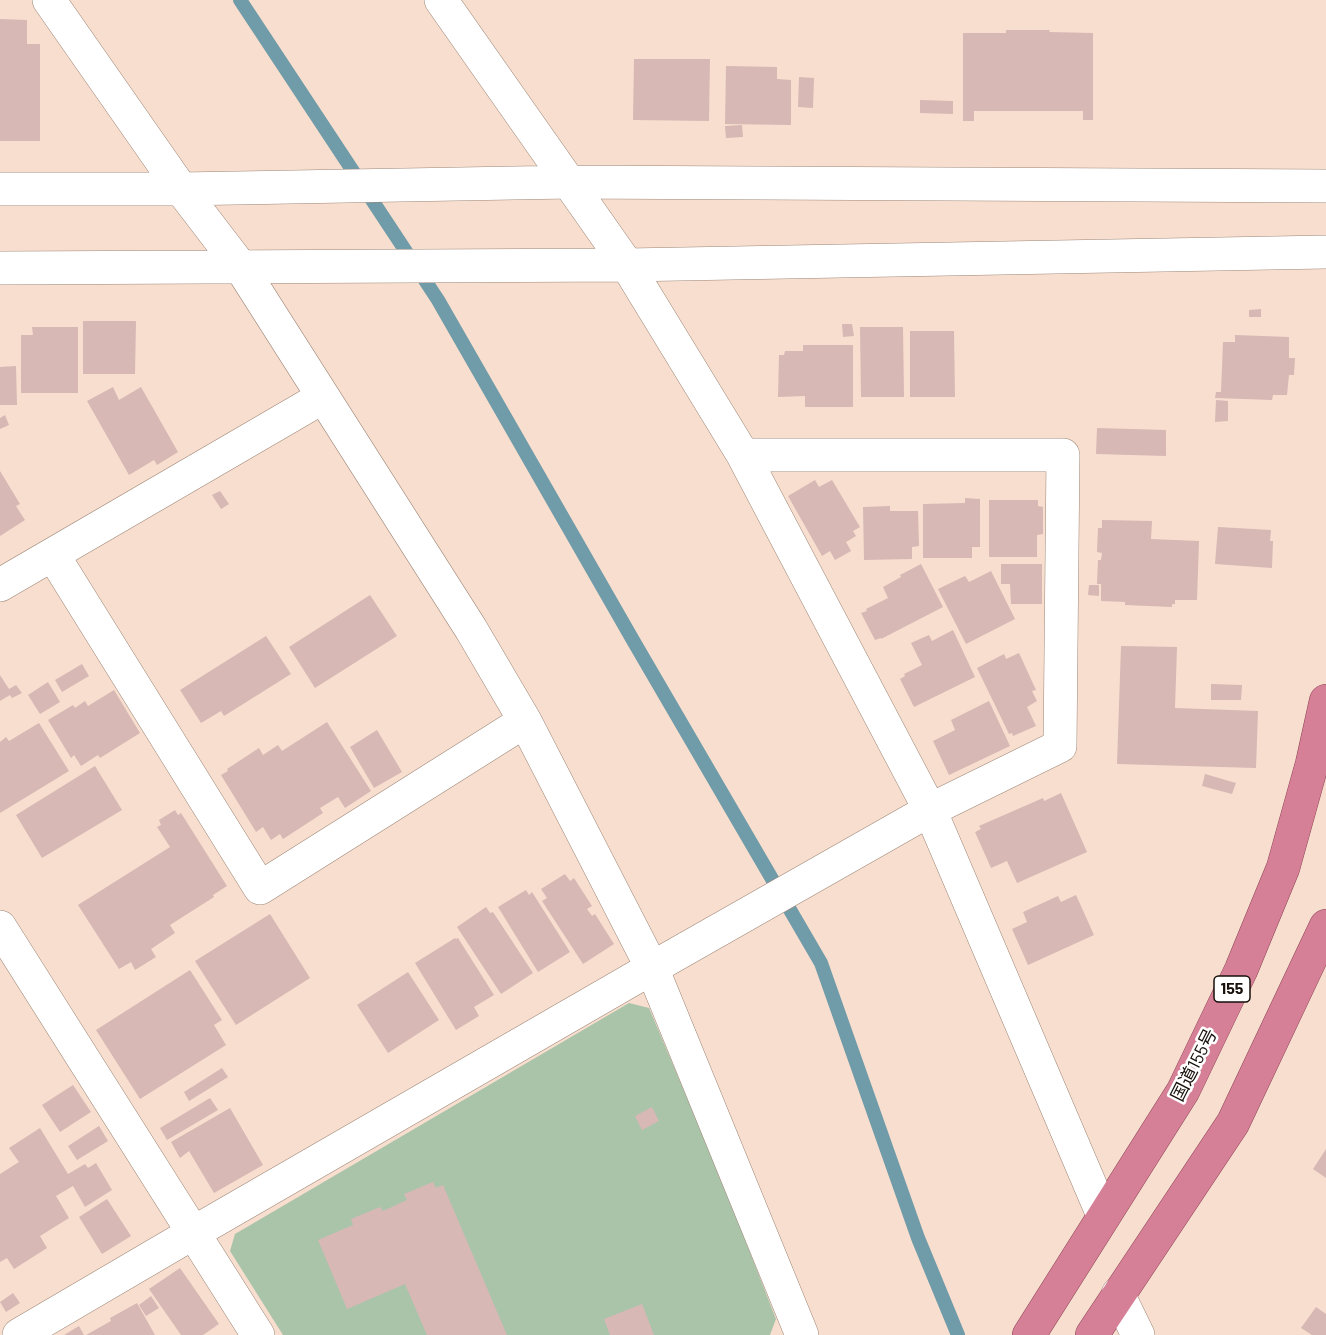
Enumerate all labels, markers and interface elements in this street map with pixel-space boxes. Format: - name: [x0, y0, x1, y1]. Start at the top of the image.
- road number: 155: [1214, 976, 1250, 1002]
- street label: 国道155号: [1166, 1025, 1222, 1105]

